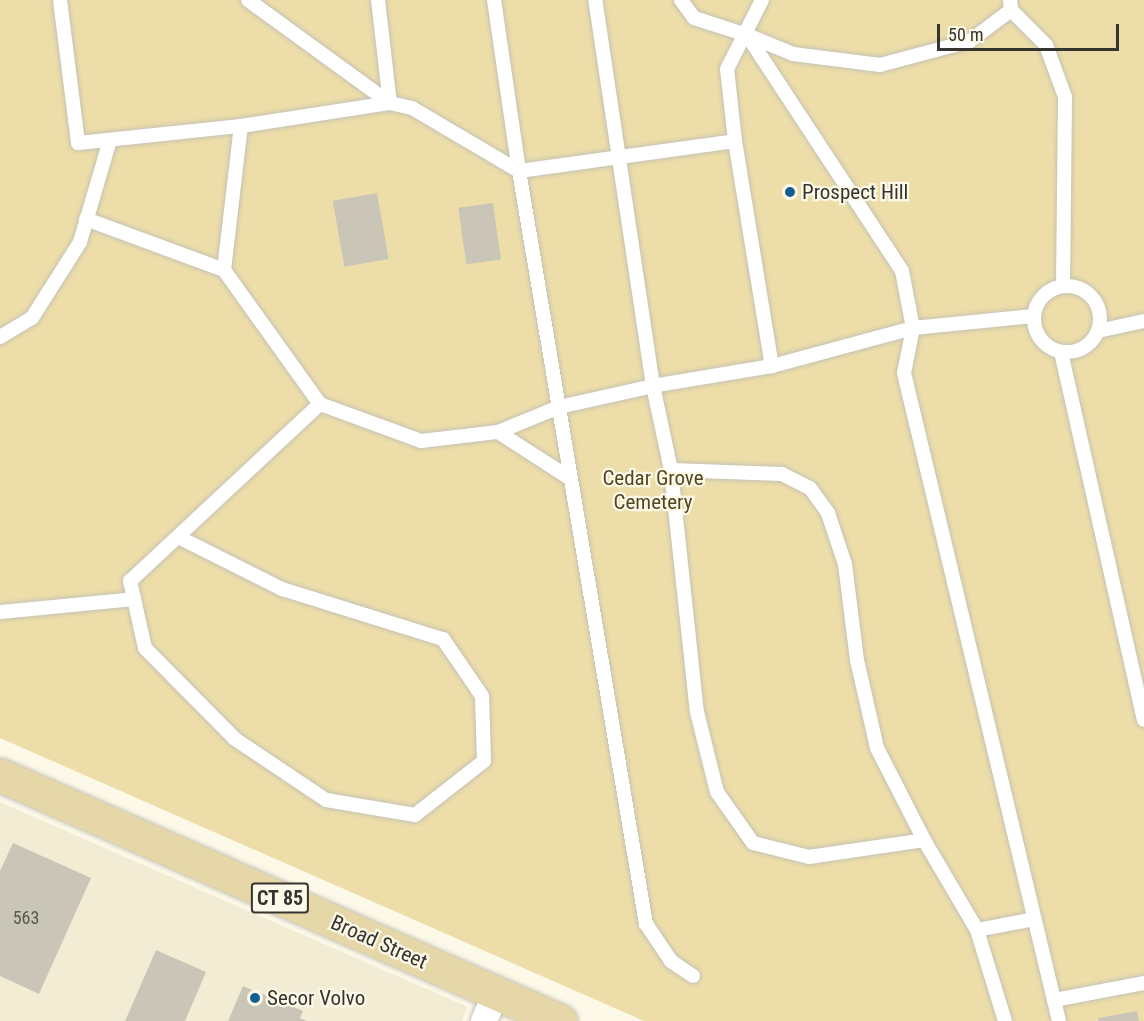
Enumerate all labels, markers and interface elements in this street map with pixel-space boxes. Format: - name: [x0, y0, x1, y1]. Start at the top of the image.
- scale bar: [940, 12, 1122, 50]
- text: 50 m: [948, 24, 983, 45]
- place label: Prospect Hill: [802, 179, 908, 205]
- marker: Prospect Hill: [783, 185, 797, 199]
- park label: Cedar Grove Cemetery: [602, 465, 704, 515]
- road number: CT 85: [250, 881, 310, 915]
- house number: 563: [13, 907, 39, 929]
- street label: Broad Street: [327, 910, 431, 974]
- place label: Secor Volvo: [267, 985, 365, 1011]
- marker: Secor Volvo: [248, 991, 262, 1005]

